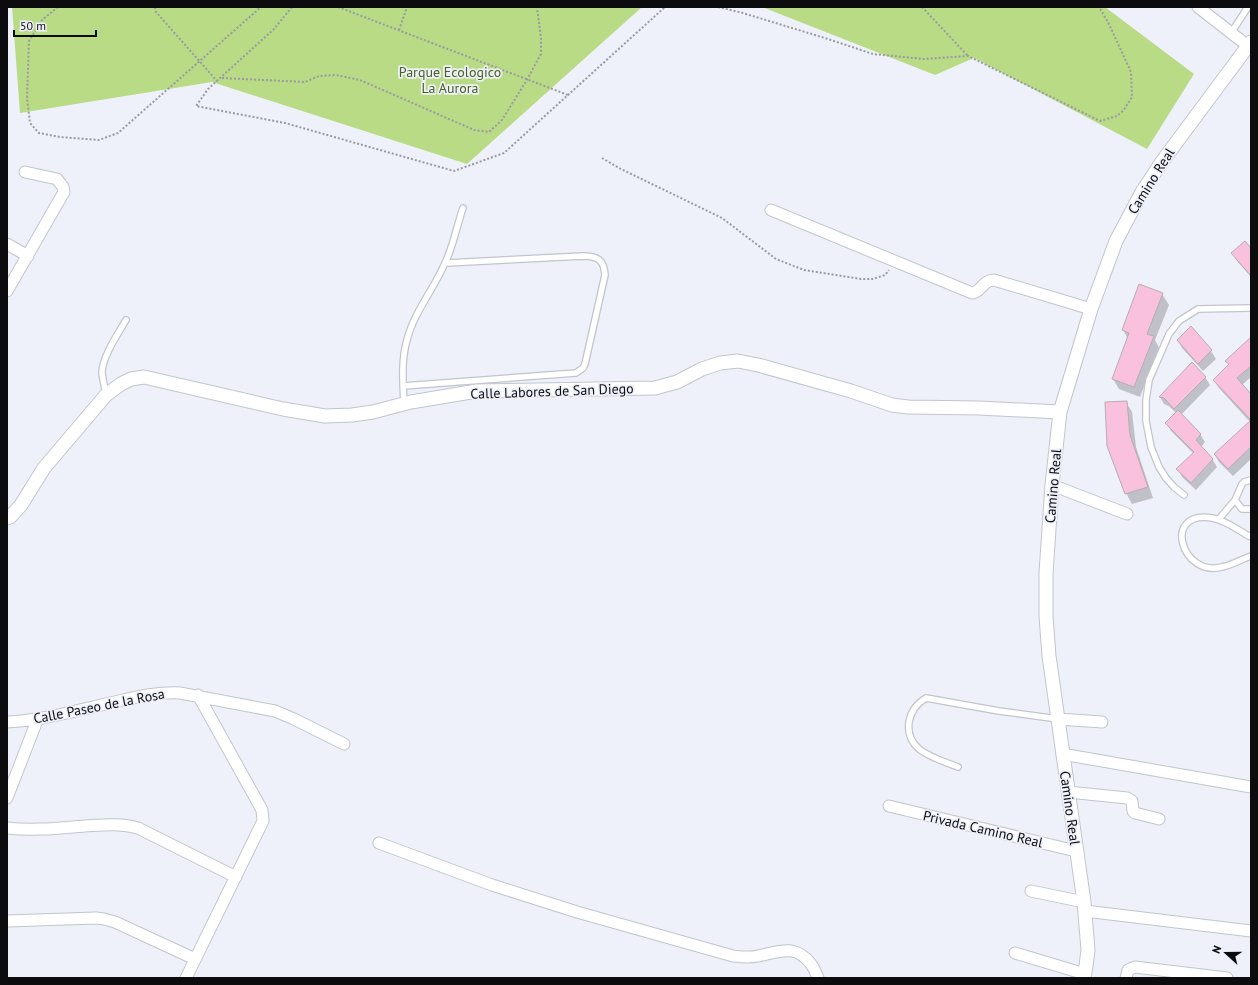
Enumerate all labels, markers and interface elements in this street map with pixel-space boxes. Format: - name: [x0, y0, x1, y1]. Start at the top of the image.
- scale bar: [14, 12, 96, 38]
- text: 50 m: [20, 18, 46, 33]
- park label: Parque Ecologico La Aurora: [399, 63, 501, 97]
- street label: Camino Real: [1124, 145, 1178, 217]
- street label: Calle Labores de San Diego: [470, 379, 634, 403]
- street label: Camino Real: [1041, 448, 1065, 524]
- street label: Calle Paseo de la Rosa: [32, 684, 166, 728]
- street label: Camino Real: [1056, 770, 1084, 846]
- street label: Privada Camino Real: [921, 806, 1045, 852]
- north arrow: [1206, 933, 1246, 973]
- text: N: [1209, 944, 1224, 955]

